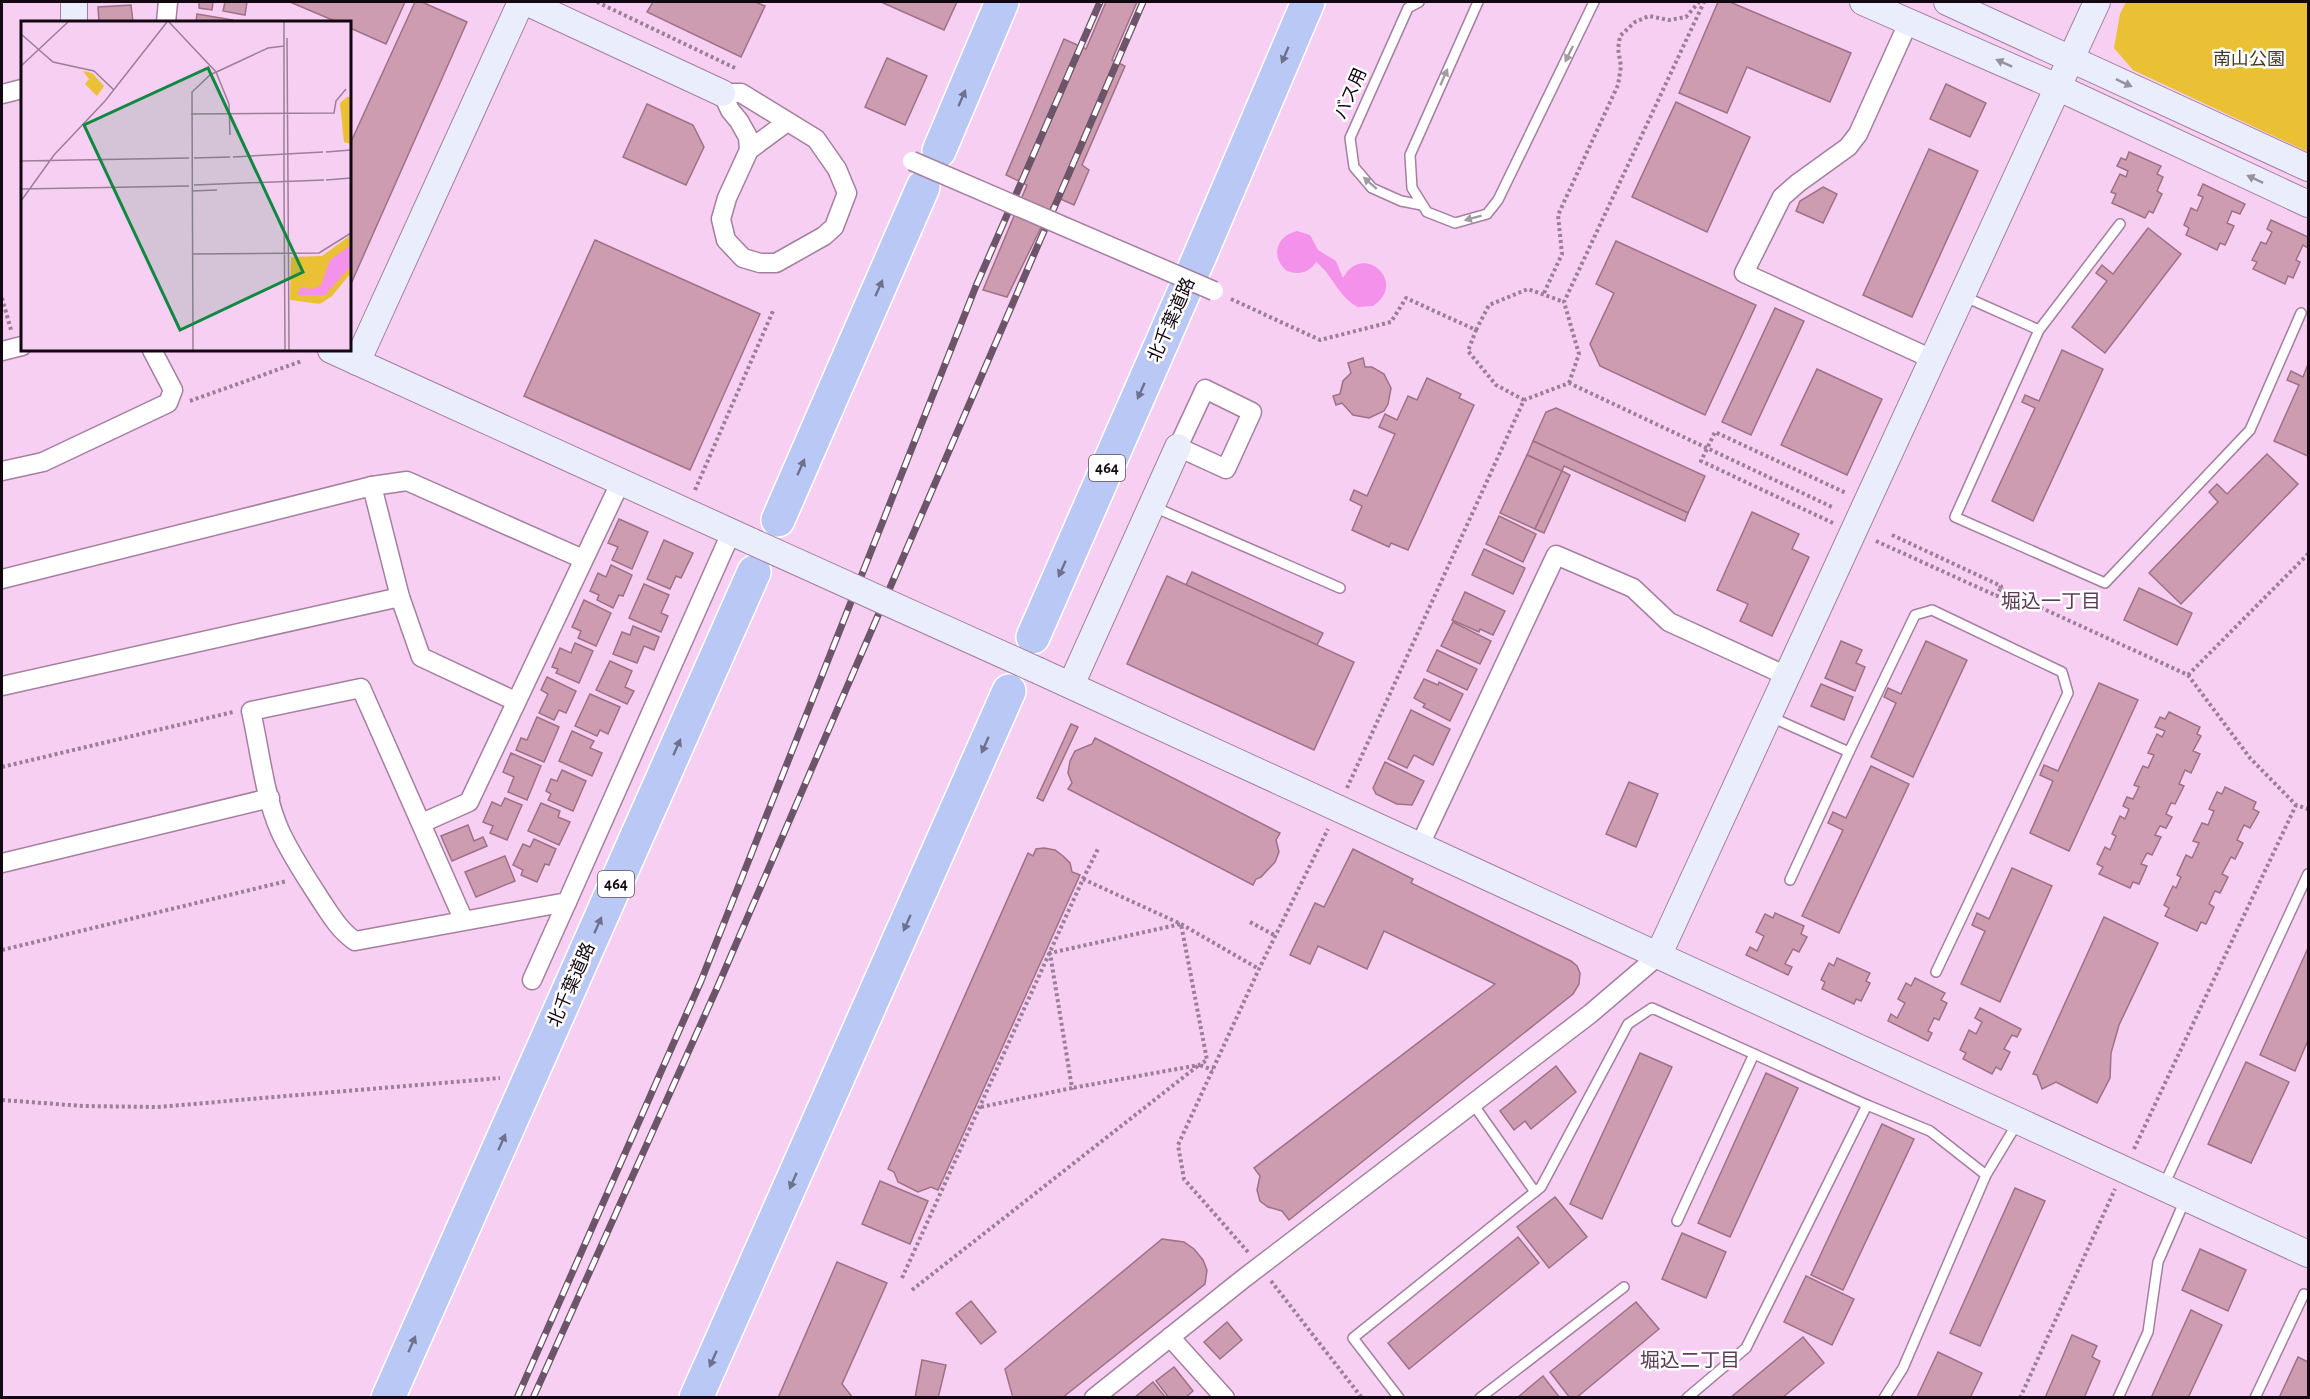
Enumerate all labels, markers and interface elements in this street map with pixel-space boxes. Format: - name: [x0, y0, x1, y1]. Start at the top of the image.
- inset map: [21, 21, 351, 351]
- one-way arrow: [1564, 46, 1573, 63]
- one-way arrow: [1280, 47, 1290, 65]
- park label: 南山公園: [2213, 50, 2285, 69]
- one-way arrow: [1995, 59, 2012, 68]
- street label: バス用: [1331, 65, 1370, 122]
- one-way arrow: [1440, 68, 1449, 86]
- one-way arrow: [2116, 78, 2133, 87]
- one-way arrow: [957, 88, 967, 106]
- one-way arrow: [2246, 174, 2264, 184]
- one-way arrow: [1362, 176, 1377, 190]
- one-way arrow: [1464, 214, 1482, 223]
- street label: 北千葉道路: [1144, 274, 1199, 365]
- one-way arrow: [874, 278, 884, 296]
- one-way arrow: [1136, 382, 1146, 400]
- road number: 464: [1089, 455, 1125, 481]
- one-way arrow: [796, 457, 806, 475]
- one-way arrow: [1058, 561, 1067, 578]
- district label: 堀込一丁目: [2001, 591, 2101, 612]
- one-way arrow: [980, 736, 990, 754]
- one-way arrow: [672, 739, 681, 756]
- road number: 464: [598, 871, 634, 897]
- one-way arrow: [901, 914, 911, 932]
- one-way arrow: [593, 916, 603, 934]
- street label: 北千葉道路: [544, 939, 599, 1030]
- one-way arrow: [497, 1133, 507, 1151]
- one-way arrow: [788, 1173, 797, 1190]
- one-way arrow: [407, 1335, 417, 1353]
- district label: 堀込二丁目: [1640, 1350, 1740, 1371]
- one-way arrow: [708, 1351, 718, 1369]

